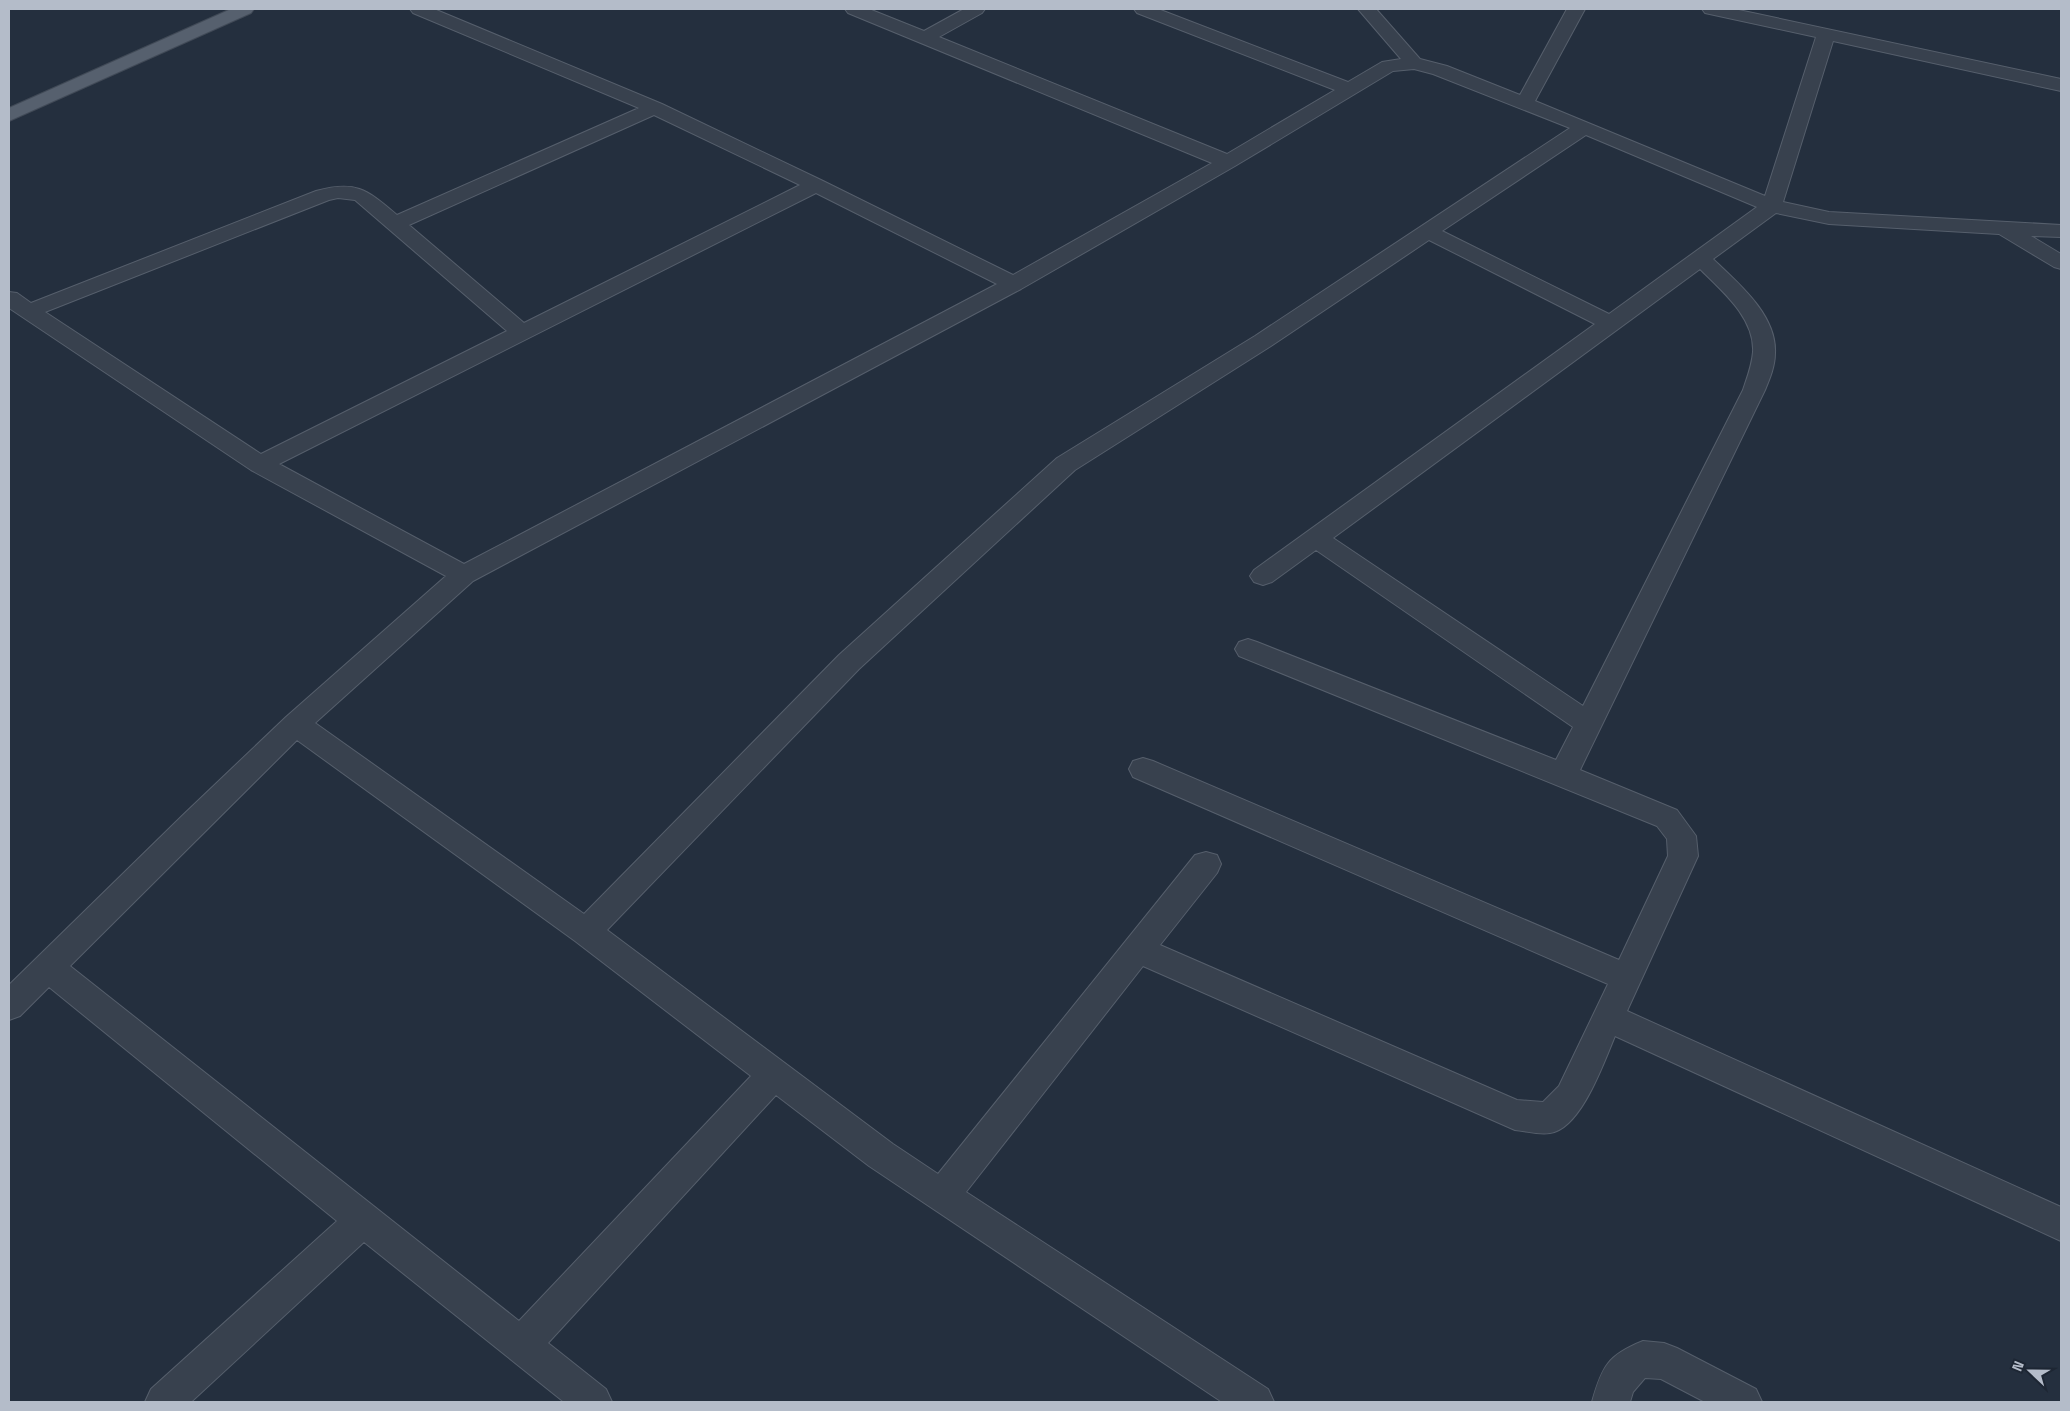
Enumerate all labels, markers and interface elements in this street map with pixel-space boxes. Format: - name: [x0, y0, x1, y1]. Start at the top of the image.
- north arrow: [2005, 1346, 2055, 1396]
- text: N: [2008, 1358, 2028, 1374]

